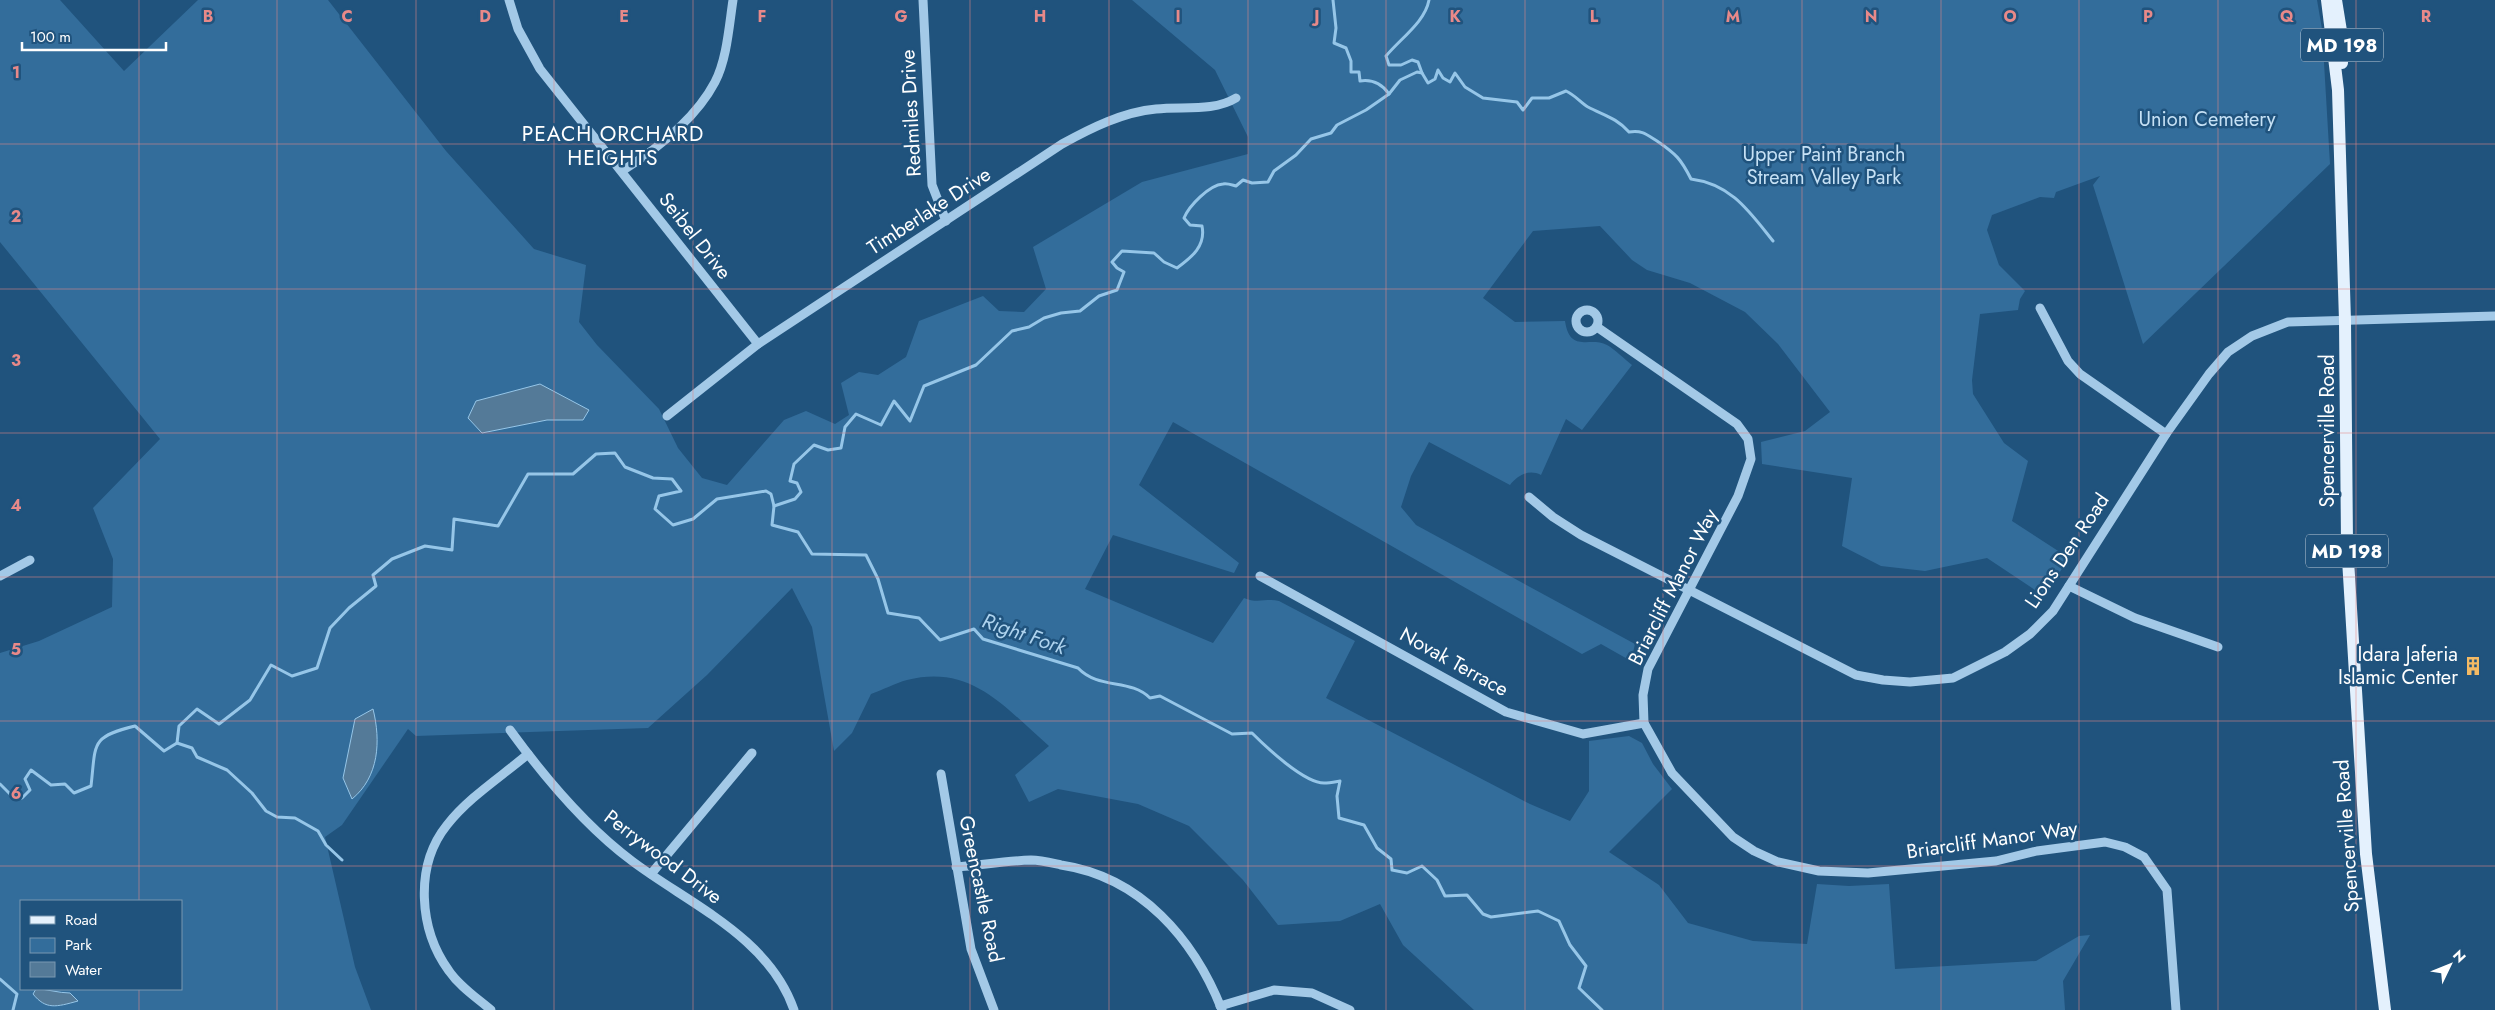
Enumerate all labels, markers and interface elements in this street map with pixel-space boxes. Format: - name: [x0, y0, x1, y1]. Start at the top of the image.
- text: B: [203, 5, 213, 28]
- text: C: [341, 5, 353, 28]
- text: D: [479, 5, 491, 28]
- text: E: [619, 5, 629, 28]
- text: F: [758, 5, 766, 28]
- text: G: [894, 5, 908, 28]
- text: H: [1034, 5, 1046, 28]
- text: I: [1175, 5, 1181, 28]
- text: J: [1311, 5, 1320, 28]
- text: K: [1449, 5, 1461, 28]
- text: L: [1590, 5, 1599, 28]
- text: M: [1726, 5, 1740, 28]
- text: N: [1865, 5, 1877, 28]
- text: O: [2003, 5, 2017, 28]
- text: P: [2143, 5, 2153, 28]
- text: Q: [2280, 5, 2294, 28]
- text: R: [2421, 5, 2432, 28]
- scale bar: [22, 20, 166, 52]
- text: 100 m: [30, 26, 71, 48]
- road number: MD 198: [2301, 28, 2383, 62]
- street label: Redmiles Drive: [893, 49, 929, 177]
- text: 1: [12, 61, 20, 84]
- park label: Union Cemetery: [2139, 105, 2276, 134]
- district label: PEACH ORCHARD HEIGHTS: [522, 119, 704, 173]
- park label: Upper Paint Branch Stream Valley Park: [1742, 140, 1906, 192]
- street label: Timberlake Drive: [861, 160, 997, 262]
- street label: Seibel Drive: [652, 186, 738, 286]
- text: 2: [11, 205, 21, 228]
- text: 3: [11, 349, 21, 372]
- street label: Spencerville Road: [2313, 354, 2342, 508]
- street label: Lions Den Road: [2018, 488, 2116, 614]
- text: 4: [10, 494, 22, 517]
- street label: Briarcliff Manor Way: [1621, 503, 1725, 670]
- road number: MD 198: [2306, 534, 2388, 568]
- water label: Right Fork: [978, 606, 1071, 663]
- street label: Novak Terrace: [1394, 620, 1514, 704]
- text: 5: [11, 638, 21, 661]
- place label: Idara Jaferia Islamic Center: [2338, 640, 2458, 692]
- building icon: Idara Jaferia Islamic Center: [2462, 655, 2484, 677]
- street label: Spencerville Road: [2327, 759, 2367, 913]
- text: 6: [11, 782, 21, 805]
- street label: Perrywood Drive: [598, 803, 728, 911]
- street label: Greencastle Road: [951, 813, 1011, 965]
- street label: Briarcliff Manor Way: [1905, 814, 2080, 866]
- legend: [20, 900, 182, 990]
- text: Road: [65, 909, 97, 931]
- text: Park: [65, 934, 92, 956]
- north arrow: [2425, 940, 2475, 990]
- text: N: [2448, 945, 2471, 967]
- text: Water: [65, 959, 103, 981]

